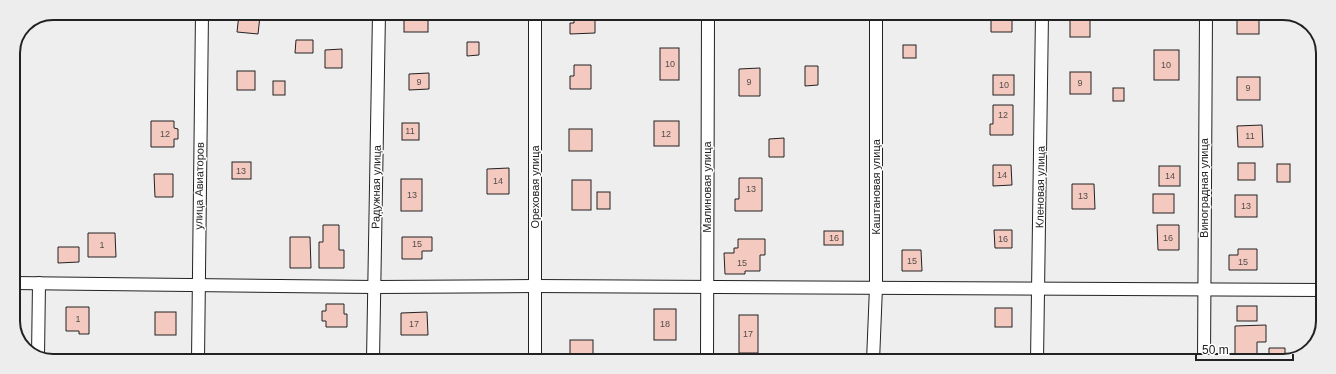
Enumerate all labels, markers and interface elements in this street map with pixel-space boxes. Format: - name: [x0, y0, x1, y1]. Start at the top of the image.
- house number: 10: [665, 59, 675, 69]
- house number: 10: [1161, 60, 1171, 70]
- house number: 9: [416, 77, 422, 87]
- house number: 9: [746, 77, 752, 87]
- house number: 9: [1077, 78, 1083, 88]
- house number: 10: [999, 80, 1009, 90]
- house number: 9: [1245, 83, 1251, 93]
- house number: 12: [998, 110, 1008, 120]
- house number: 11: [405, 126, 415, 136]
- house number: 12: [160, 129, 170, 139]
- house number: 12: [661, 129, 671, 139]
- house number: 11: [1245, 131, 1255, 141]
- street label: Виноградная улица: [1198, 137, 1210, 238]
- street label: Каштановая улица: [870, 138, 882, 235]
- street label: Малиновая улица: [701, 140, 713, 233]
- street label: улица Авиаторов: [192, 142, 206, 230]
- street label: Радужная улица: [369, 144, 383, 229]
- street label: Ореховая улица: [529, 145, 541, 229]
- street label: Кленовая улица: [1033, 145, 1047, 228]
- house number: 13: [236, 166, 246, 176]
- house number: 14: [997, 170, 1007, 180]
- house number: 14: [1165, 171, 1175, 181]
- house number: 14: [493, 176, 503, 186]
- house number: 13: [746, 184, 756, 194]
- house number: 13: [407, 190, 417, 200]
- house number: 13: [1078, 191, 1088, 201]
- house number: 13: [1241, 201, 1251, 211]
- house number: 16: [829, 233, 839, 243]
- house number: 16: [1163, 233, 1173, 243]
- house number: 16: [998, 234, 1008, 244]
- house number: 15: [412, 239, 422, 249]
- house number: 1: [99, 240, 105, 250]
- house number: 15: [907, 256, 917, 266]
- house number: 15: [1238, 257, 1248, 267]
- house number: 15: [737, 258, 747, 268]
- house number: 1: [75, 314, 81, 324]
- house number: 17: [409, 319, 419, 329]
- house number: 18: [660, 319, 670, 329]
- house number: 17: [743, 329, 753, 339]
- scale bar: [1196, 336, 1293, 362]
- text: 50 m: [1202, 343, 1229, 357]

